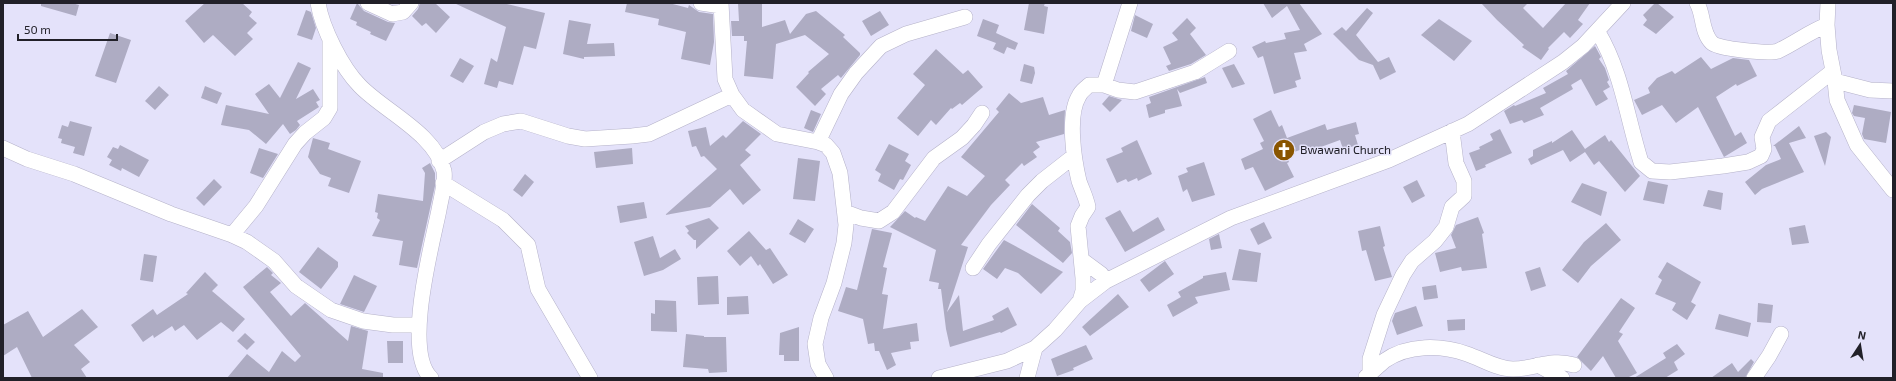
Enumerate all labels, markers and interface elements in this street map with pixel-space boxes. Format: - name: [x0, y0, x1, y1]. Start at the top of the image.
- scale bar: [18, 16, 117, 42]
- text: 50 m: [24, 22, 51, 36]
- church icon: Bwawani Church: [1271, 137, 1297, 163]
- place label: Bwawani Church: [1300, 142, 1391, 156]
- north arrow: [1840, 325, 1880, 365]
- text: N: [1857, 328, 1867, 342]

